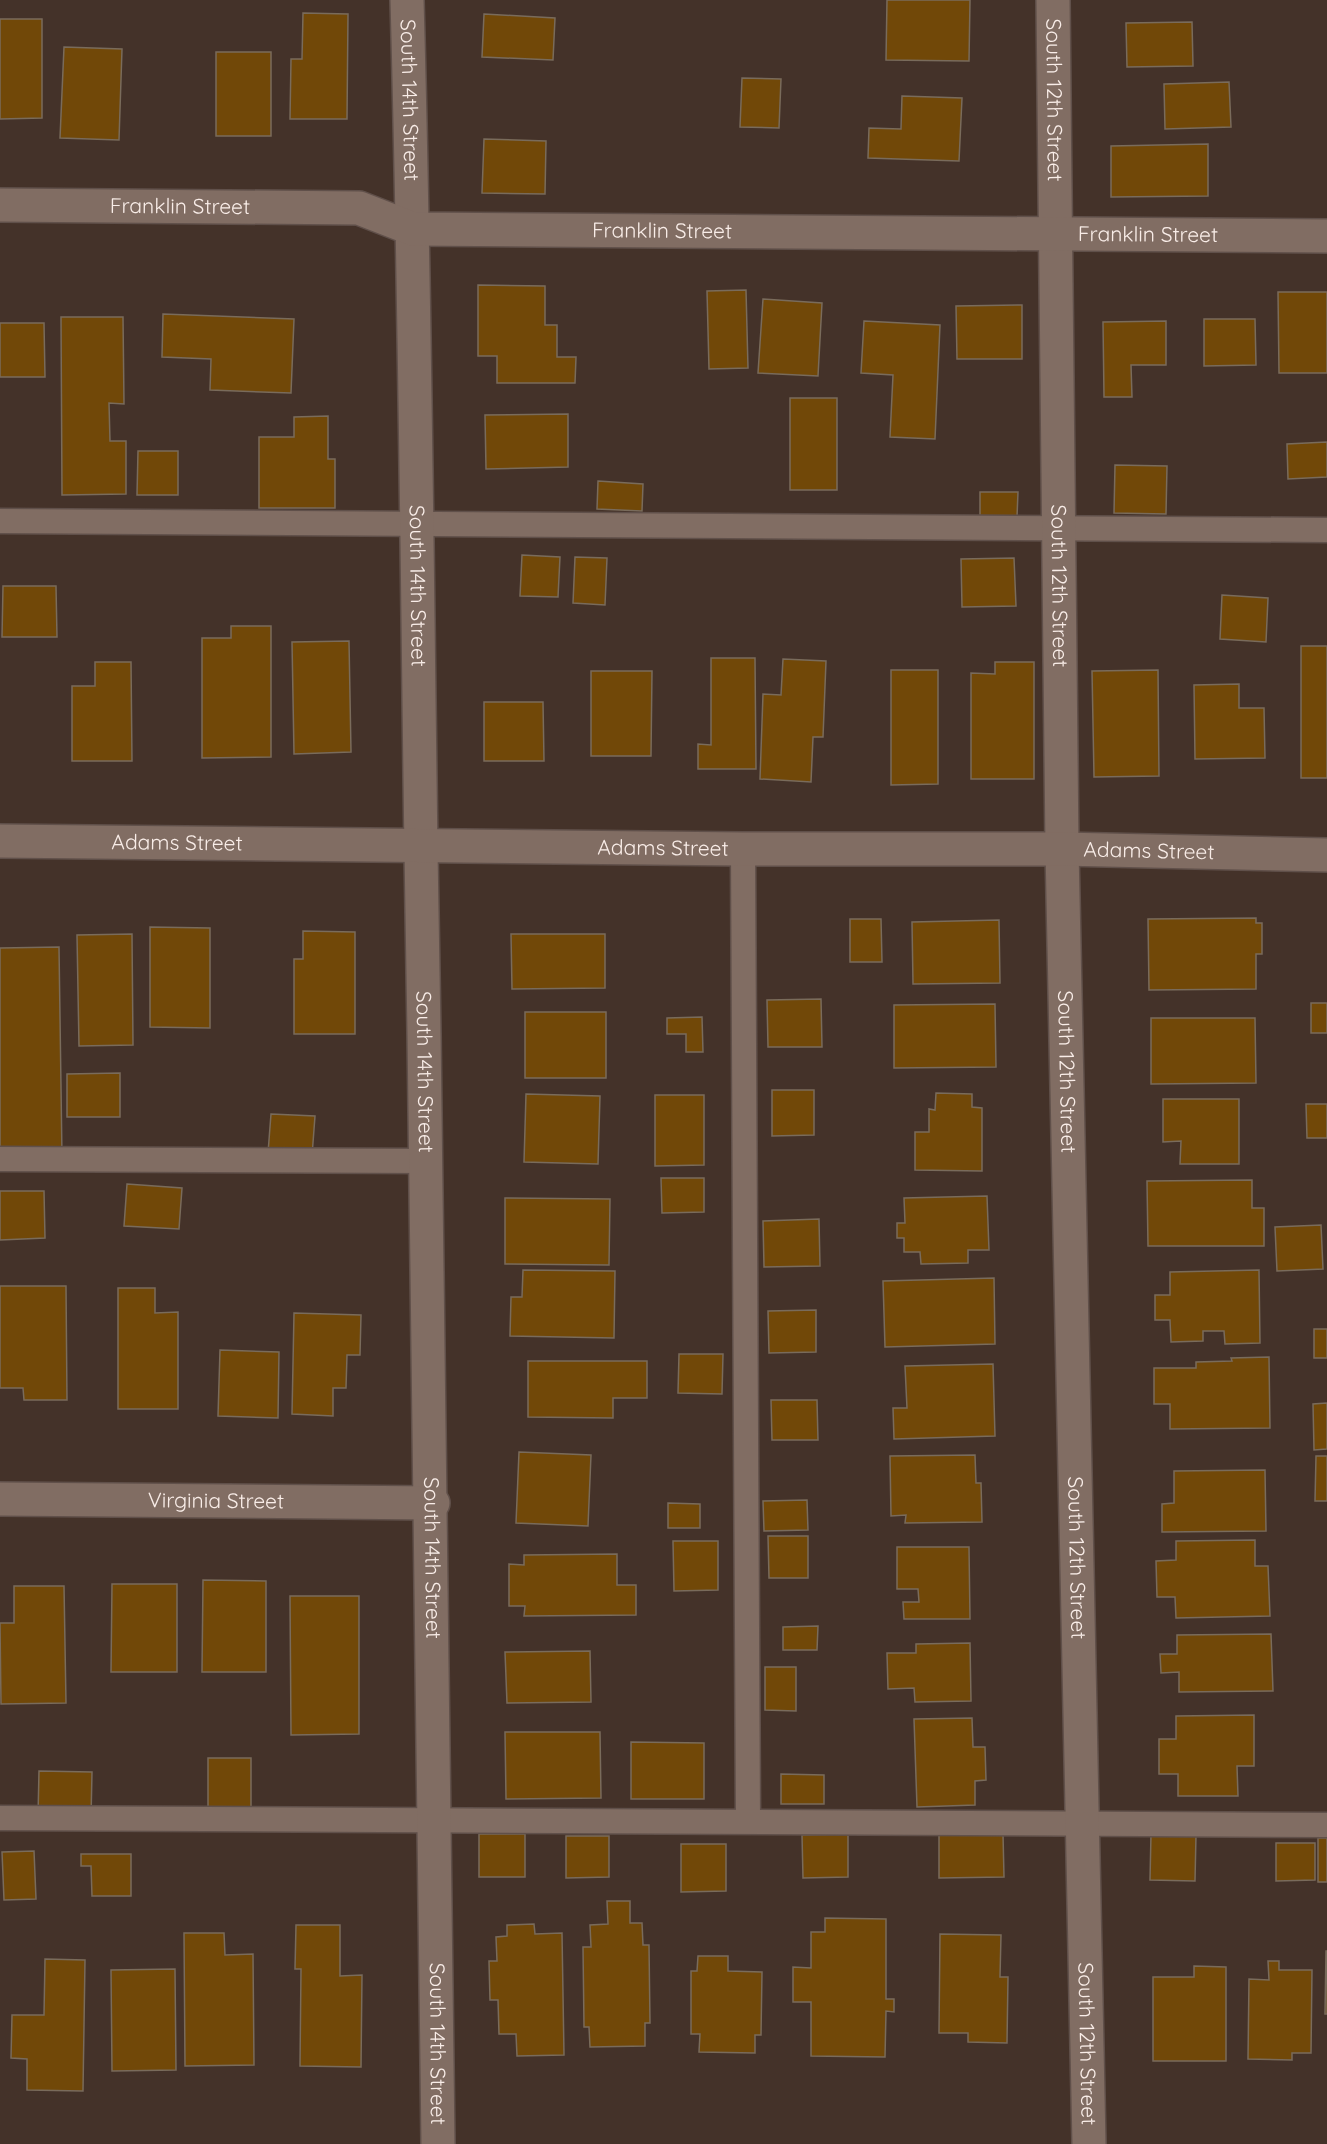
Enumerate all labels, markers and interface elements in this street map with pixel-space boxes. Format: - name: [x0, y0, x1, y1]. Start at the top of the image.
- street label: South 12th Street: [1041, 18, 1069, 182]
- street label: South 14th Street: [396, 19, 425, 181]
- street label: Franklin Street: [110, 192, 250, 219]
- street label: Franklin Street: [592, 216, 732, 243]
- street label: Franklin Street: [1078, 220, 1218, 247]
- street label: South 12th Street: [1046, 504, 1074, 668]
- street label: South 14th Street: [405, 505, 433, 667]
- street label: Adams Street: [111, 828, 243, 856]
- street label: Adams Street: [597, 833, 729, 861]
- street label: Adams Street: [1083, 835, 1215, 864]
- street label: South 12th Street: [1053, 990, 1082, 1154]
- street label: South 14th Street: [411, 991, 440, 1153]
- street label: South 12th Street: [1063, 1476, 1092, 1639]
- street label: South 14th Street: [419, 1477, 447, 1639]
- street label: Virginia Street: [148, 1486, 284, 1514]
- street label: South 12th Street: [1073, 1962, 1103, 2125]
- street label: South 14th Street: [425, 1963, 452, 2125]

